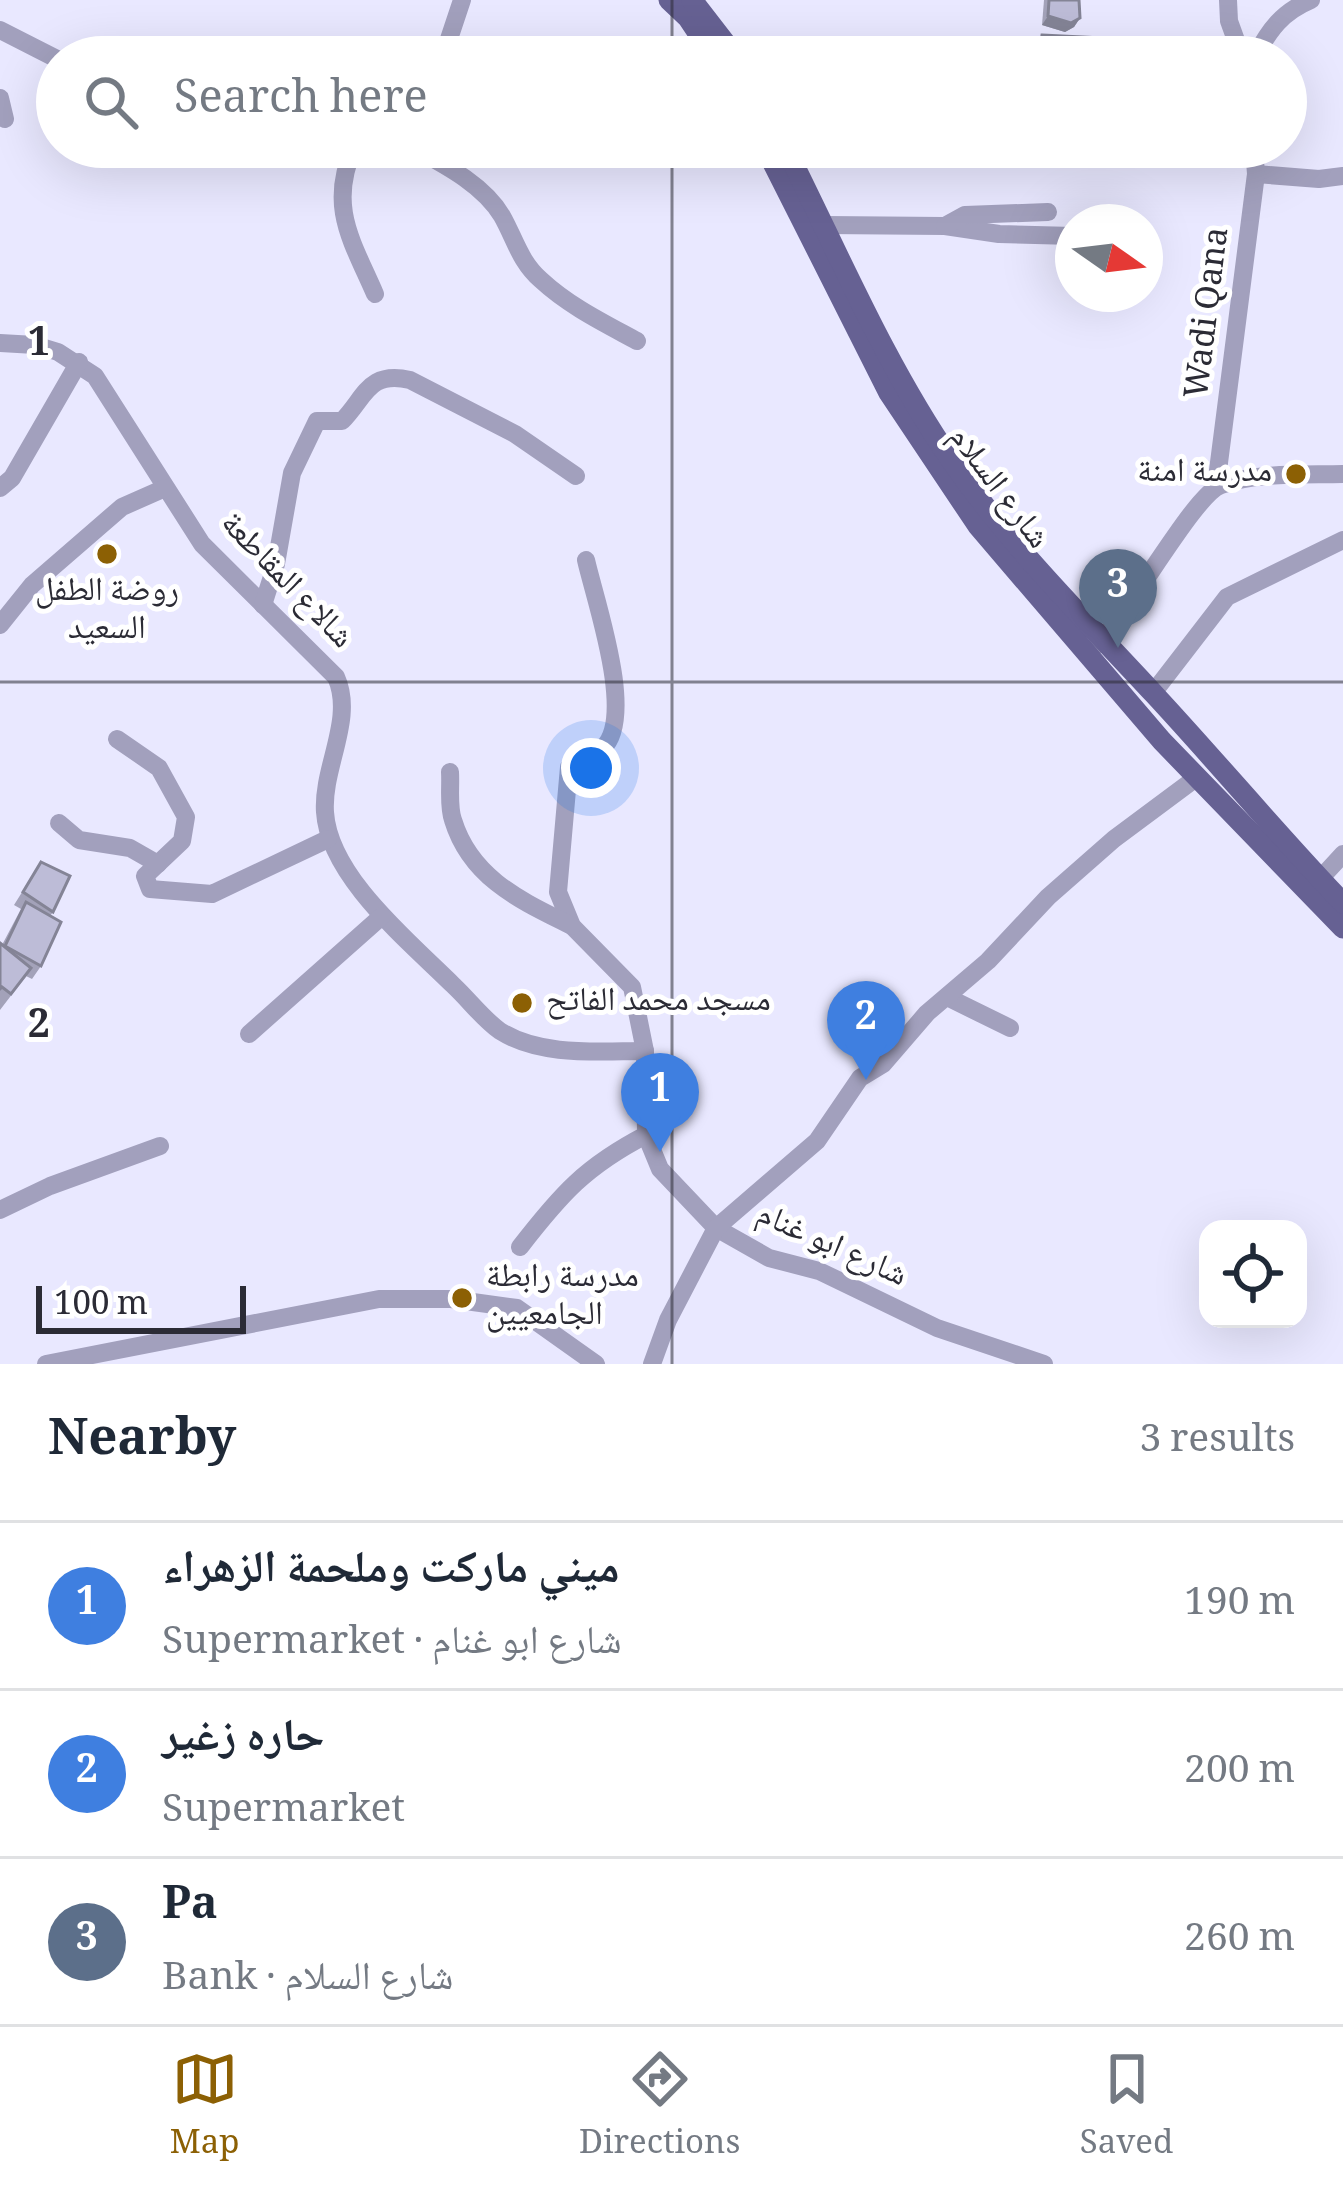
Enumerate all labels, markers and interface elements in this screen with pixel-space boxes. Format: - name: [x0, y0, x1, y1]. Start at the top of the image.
- search box: [36, 36, 1307, 168]
- text: Search here: [174, 64, 428, 141]
- icon: search: [78, 69, 144, 135]
- north arrow: [1055, 204, 1163, 312]
- street label: Wadi Qana: [1172, 224, 1248, 402]
- text: 1: [28, 313, 50, 380]
- street label: شارع السلام: [932, 415, 1062, 563]
- place label: مدرسة امنة: [1137, 446, 1272, 502]
- marker: مدرسة امنة: [1283, 461, 1309, 487]
- street label: شالاع المقاطعة: [204, 500, 366, 664]
- marker: روضة الطفل السعيد: [94, 541, 120, 567]
- pin: 3: [1079, 549, 1157, 648]
- place label: روضة الطفل السعيد: [35, 565, 179, 659]
- your location: [561, 738, 621, 798]
- place label: مسجد محمد الفاتح: [546, 975, 771, 1031]
- pin: 2: [827, 981, 905, 1080]
- marker: مسجد محمد الفاتح: [509, 990, 535, 1016]
- text: 2: [28, 995, 50, 1062]
- pin: 1: [621, 1053, 699, 1152]
- street label: شارع ابو غنام: [746, 1189, 916, 1305]
- map controls: [1199, 1220, 1307, 1328]
- button: locate: [1199, 1220, 1307, 1328]
- place label: مدرسة رابطة الجامعيين: [486, 1251, 639, 1345]
- text: 100 m: [54, 1279, 148, 1335]
- scale bar: [36, 1280, 246, 1333]
- marker: مدرسة رابطة الجامعيين: [449, 1285, 475, 1311]
- text: Nearby: [48, 1399, 236, 1486]
- text: 3 results: [1140, 1409, 1295, 1476]
- text: ميني ماركت وملحمة الزهراء: [162, 1534, 620, 1611]
- text: 1: [76, 1572, 98, 1639]
- text: 190 m: [1184, 1572, 1295, 1639]
- text: Supermarket · شارع ابو غنام: [162, 1611, 622, 1678]
- text: حاره زغير: [162, 1702, 324, 1779]
- text: 2: [76, 1740, 98, 1807]
- text: 200 m: [1184, 1740, 1295, 1807]
- text: Supermarket: [162, 1779, 405, 1846]
- text: Pa: [162, 1870, 218, 1947]
- text: 3: [76, 1908, 98, 1975]
- text: 260 m: [1184, 1908, 1295, 1975]
- text: Bank · شارع السلام: [162, 1947, 453, 2014]
- tab: Map: [170, 2046, 240, 2174]
- tab: Directions: [579, 2046, 740, 2174]
- tab: Saved: [1080, 2046, 1173, 2174]

